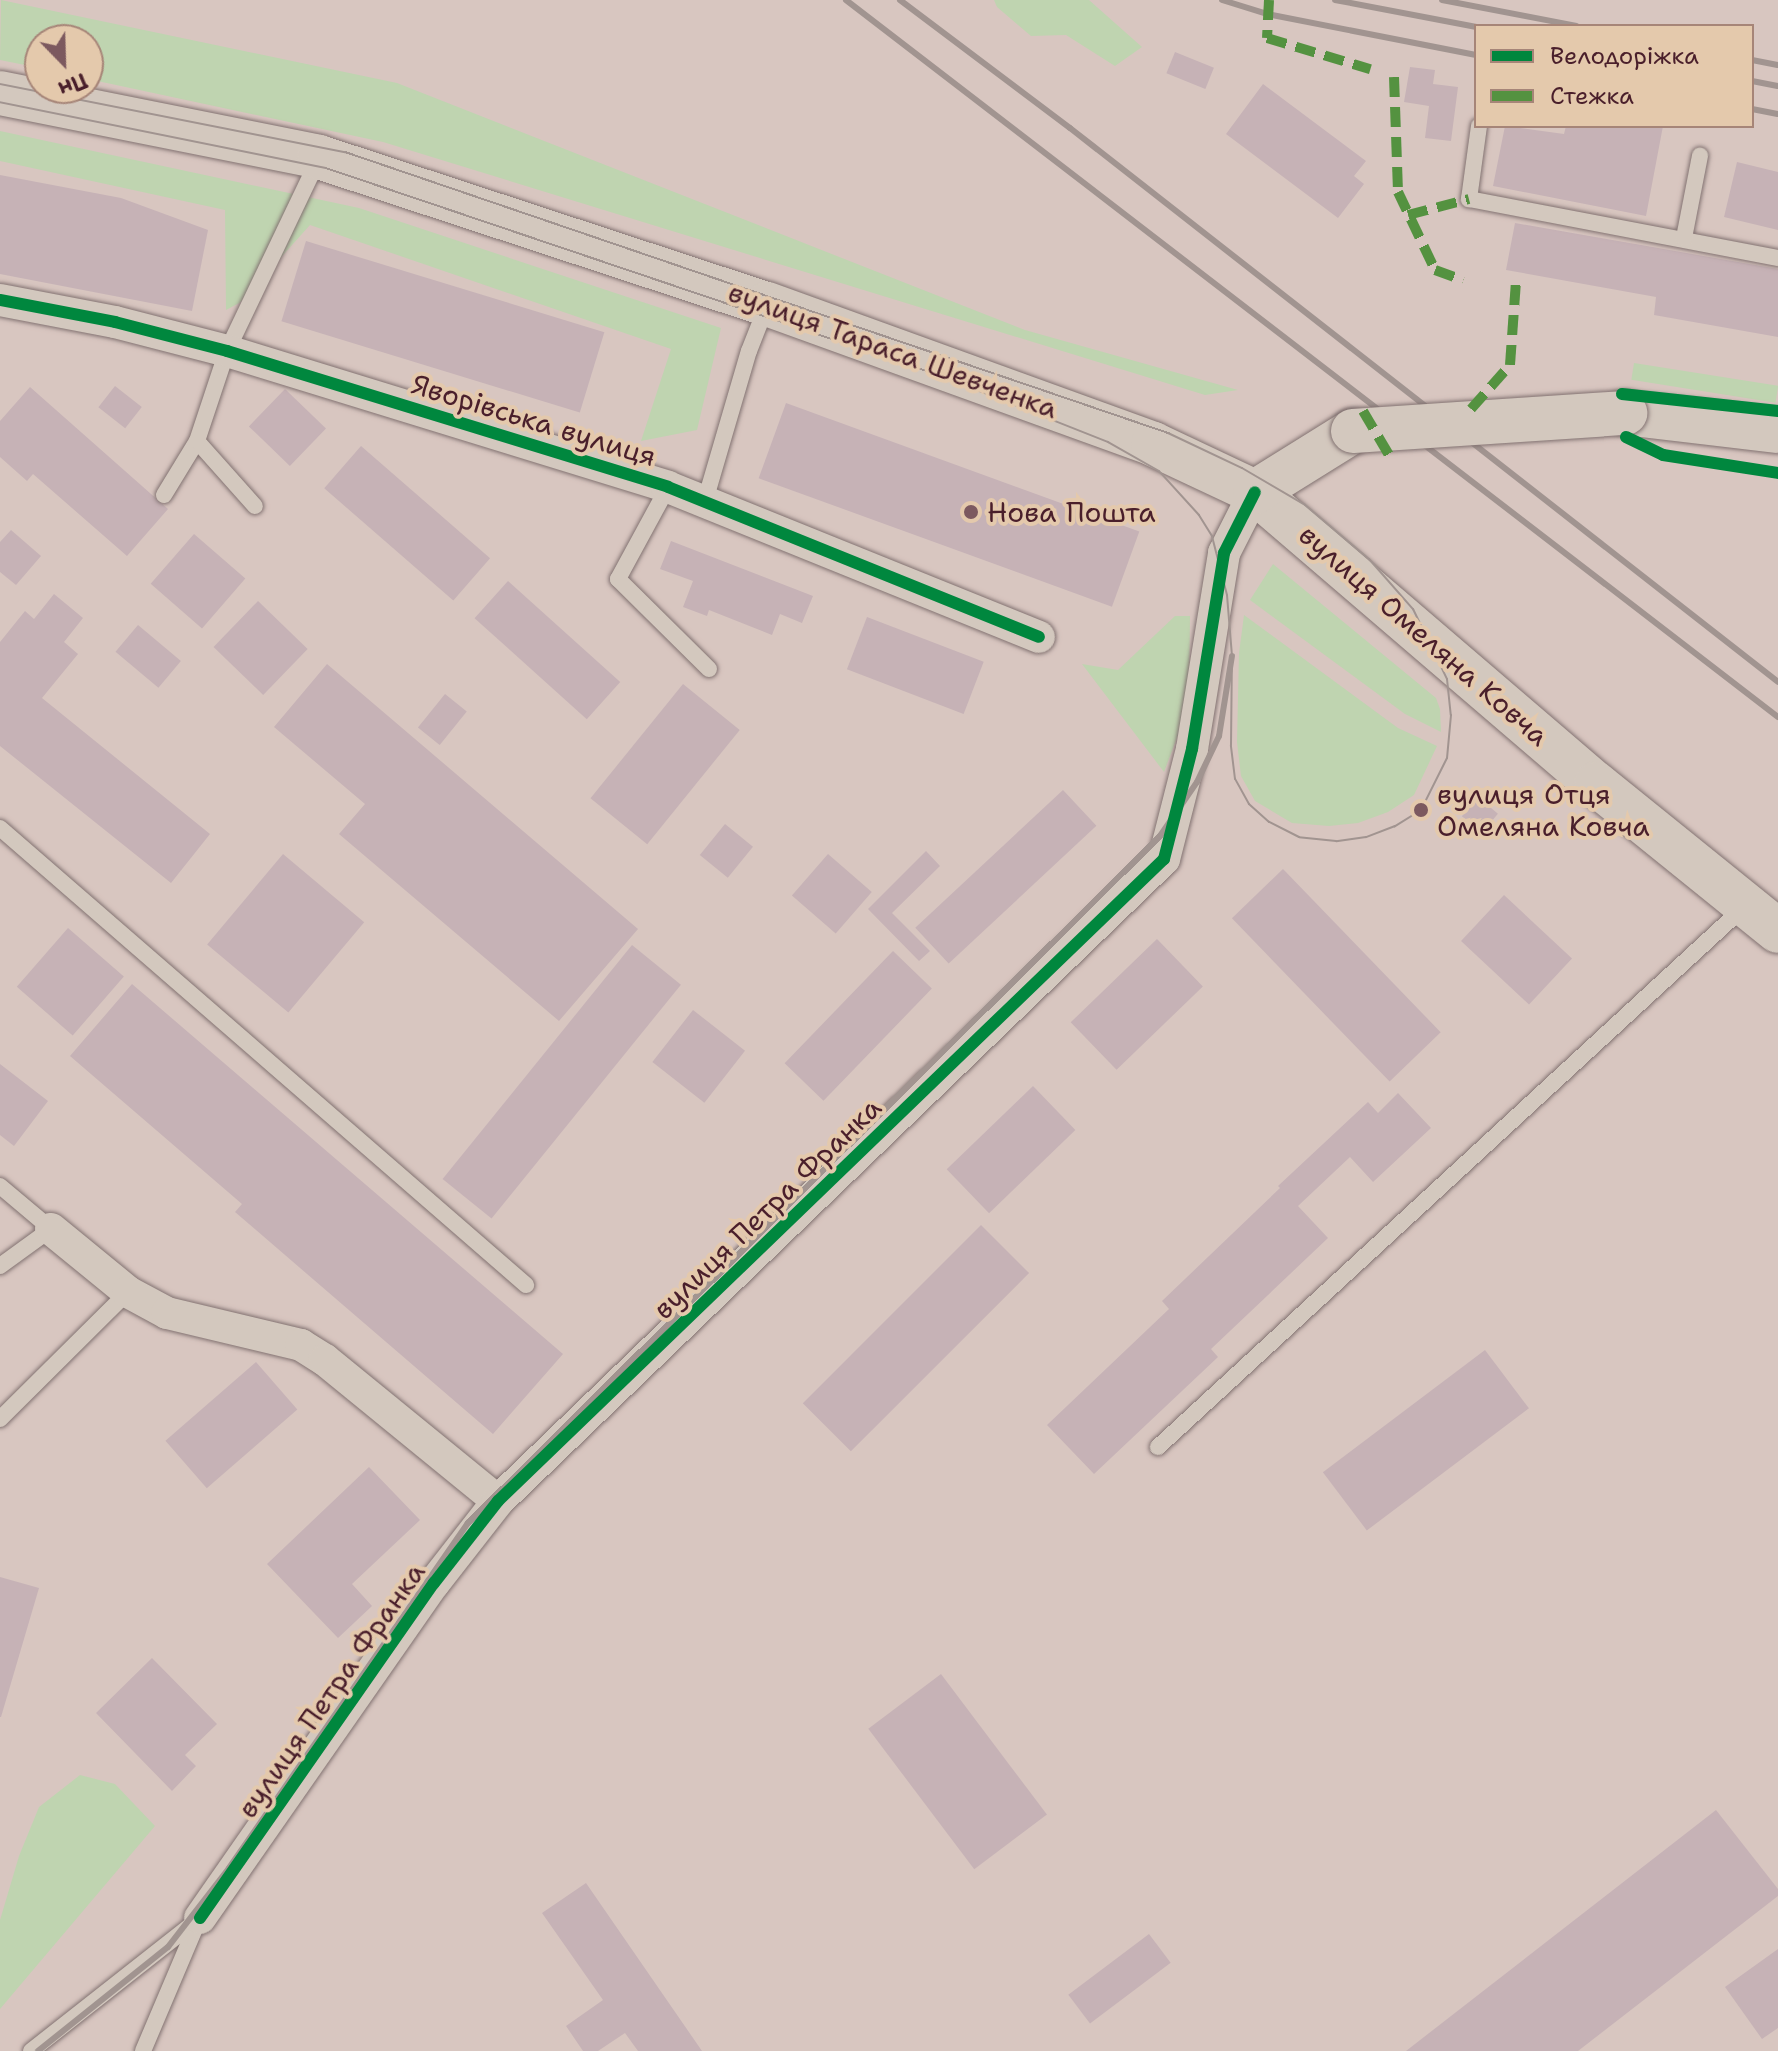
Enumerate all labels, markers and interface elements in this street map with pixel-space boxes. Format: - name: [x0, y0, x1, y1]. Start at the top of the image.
- north arrow: [24, 24, 104, 104]
- legend: [1474, 24, 1754, 128]
- text: Велодоріжка: [1550, 40, 1699, 72]
- text: Пн: [54, 66, 92, 104]
- text: Стежка: [1550, 80, 1634, 112]
- street label: вулиця Тараса Шевченка: [724, 275, 1062, 425]
- street label: Яворівська вулиця: [408, 367, 660, 473]
- place label: Нова Пошта: [987, 495, 1156, 529]
- marker: Нова Пошта: [962, 503, 980, 521]
- street label: вулиця Омеляна Ковча: [1292, 517, 1556, 753]
- place label: вулиця Отця Омеляна Ковча: [1437, 777, 1650, 843]
- marker: вулиця Отця Омеляна Ковча: [1412, 801, 1430, 819]
- street label: вулиця Петра Франка: [646, 1090, 888, 1326]
- street label: вулиця Петра Франка: [230, 1556, 432, 1824]

